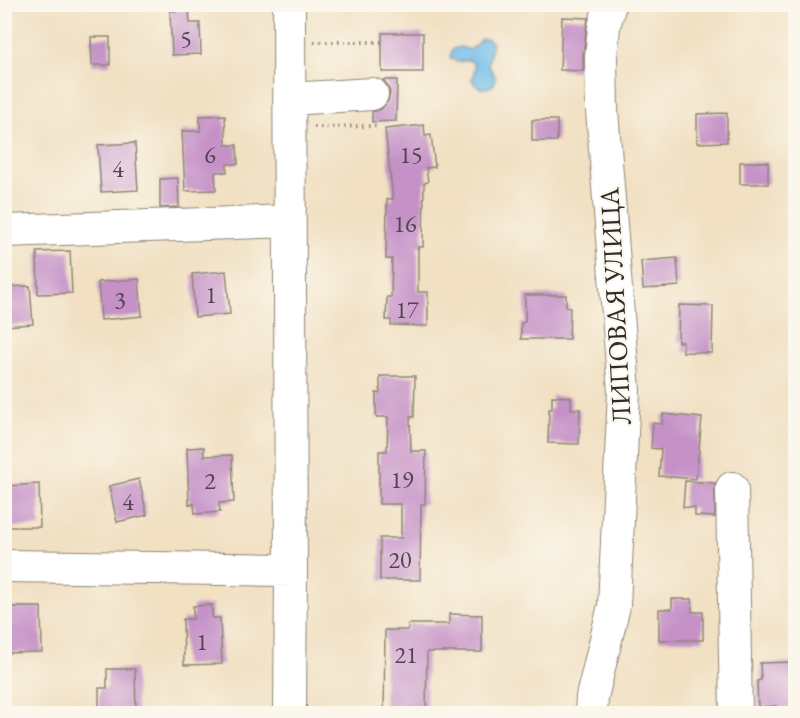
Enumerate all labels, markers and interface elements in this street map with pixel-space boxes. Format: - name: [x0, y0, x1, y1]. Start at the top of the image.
- house number: 5: [180, 23, 192, 54]
- house number: 6: [204, 139, 216, 170]
- house number: 15: [399, 139, 423, 170]
- house number: 4: [112, 153, 124, 184]
- street label: ЛИПОВАЯ УЛИЦА: [591, 186, 639, 426]
- house number: 16: [393, 208, 417, 239]
- house number: 1: [205, 279, 217, 310]
- house number: 3: [114, 284, 126, 315]
- house number: 17: [395, 294, 419, 325]
- house number: 19: [390, 464, 414, 495]
- house number: 2: [204, 465, 216, 496]
- house number: 4: [122, 486, 134, 517]
- house number: 20: [388, 544, 412, 575]
- house number: 1: [196, 626, 208, 657]
- house number: 21: [394, 639, 418, 670]

